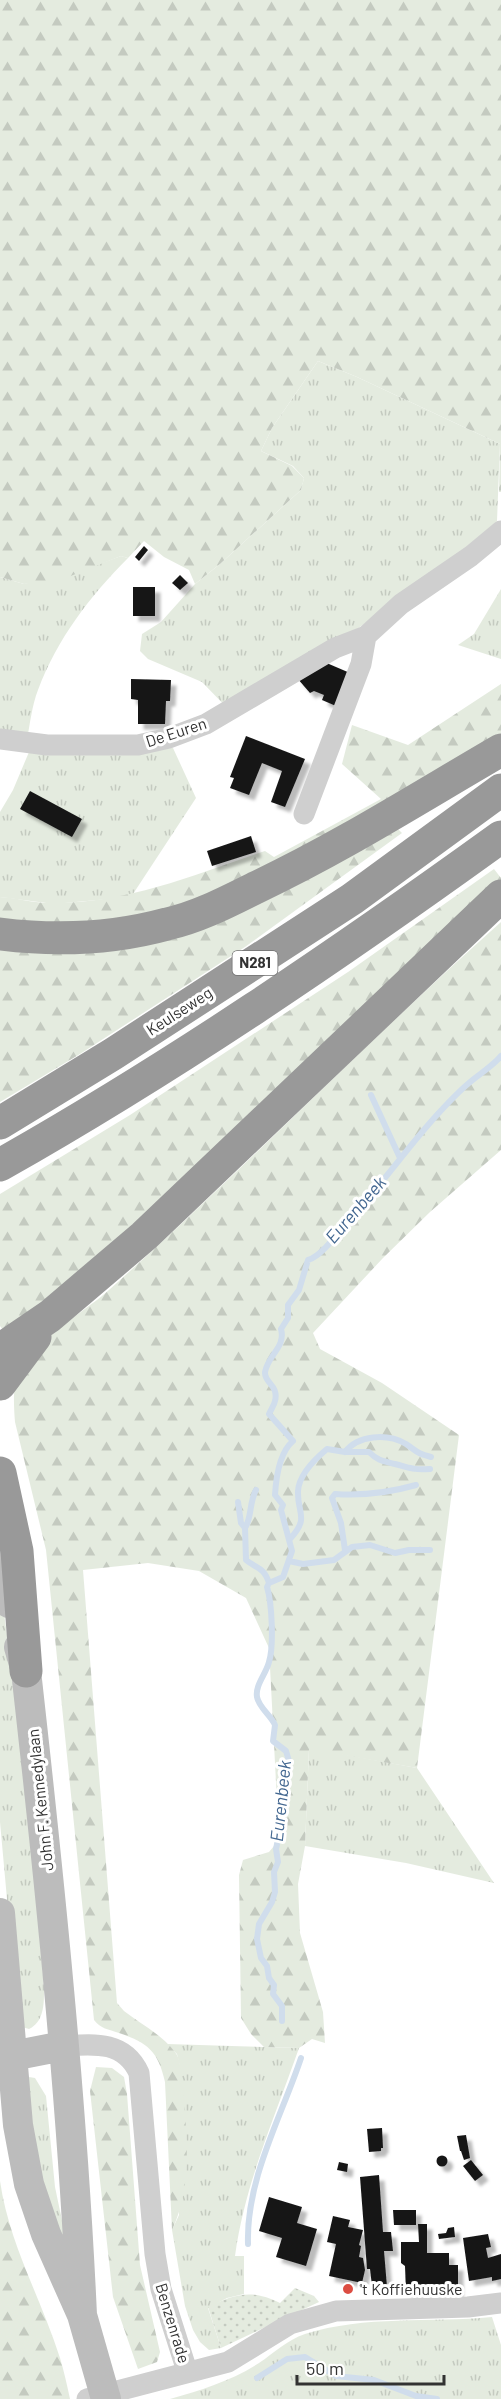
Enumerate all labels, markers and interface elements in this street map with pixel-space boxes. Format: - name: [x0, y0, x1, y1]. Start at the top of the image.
- street label: De Euren: [143, 713, 209, 750]
- road number: N281: [232, 951, 278, 975]
- street label: Keulseweg: [142, 982, 215, 1039]
- water label: Eurenbeek: [320, 1171, 390, 1247]
- street label: John F. Kennedylaan: [23, 1728, 56, 1872]
- water label: Eurenbeek: [265, 1759, 295, 1843]
- place label: 't Koffiehuuske: [360, 2279, 463, 2298]
- street label: Benzenrade: [152, 2281, 195, 2365]
- marker: 't Koffiehuuske: [341, 2282, 355, 2296]
- scale bar: [297, 2348, 444, 2386]
- text: 50 m: [306, 2357, 344, 2379]

